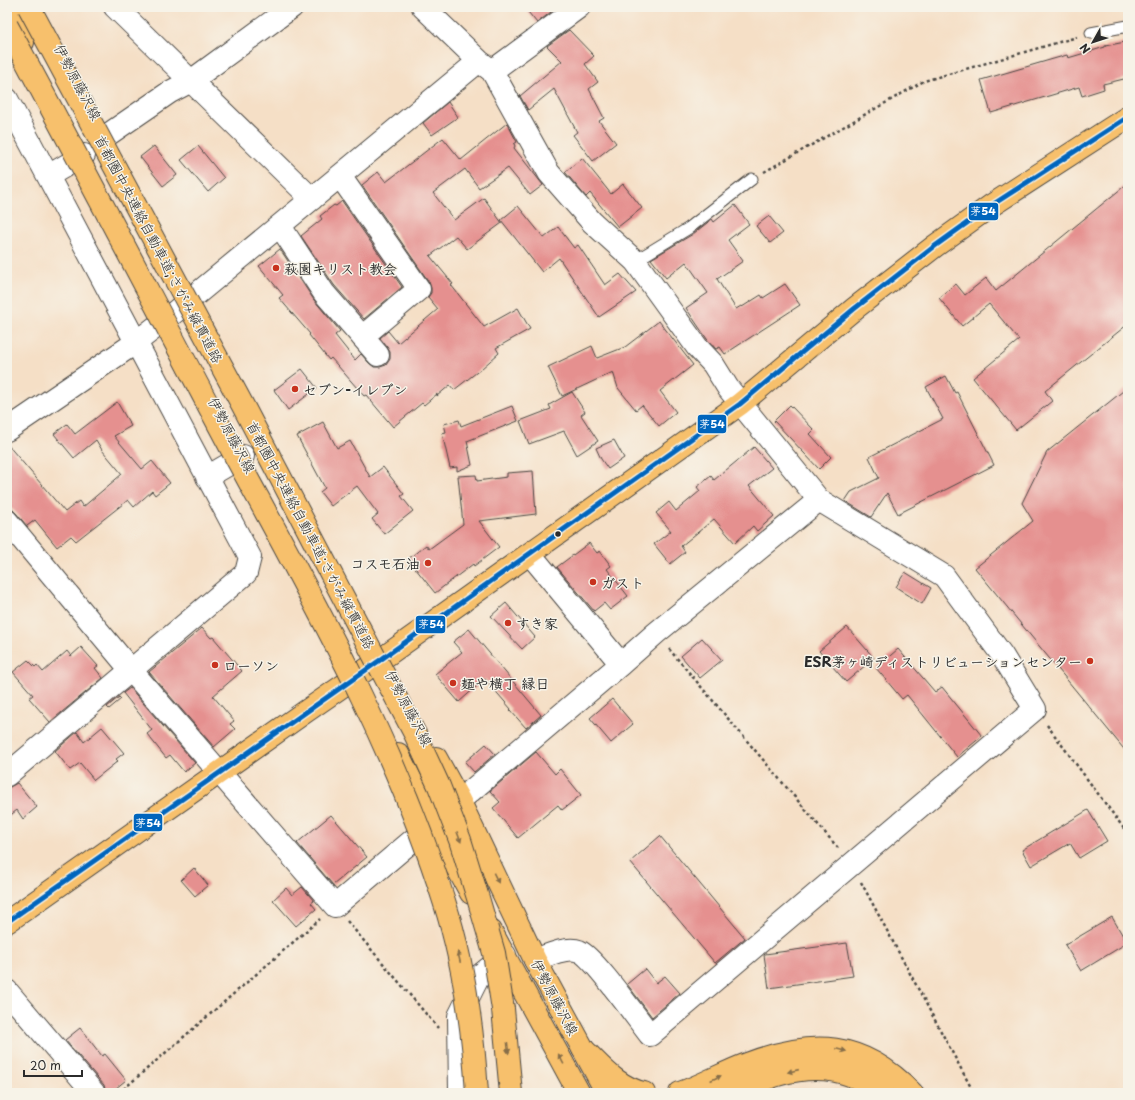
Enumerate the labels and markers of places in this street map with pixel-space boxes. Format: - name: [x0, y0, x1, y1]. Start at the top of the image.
- place label: 萩園キリスト教会: [284, 258, 397, 279]
- marker: 萩園キリスト教会: [271, 263, 281, 273]
- place label: セブン-イレブン: [303, 379, 408, 400]
- marker: セブン-イレブン: [290, 384, 300, 394]
- unlabelled marker: [553, 529, 563, 539]
- place label: コスモ石油: [351, 553, 420, 574]
- marker: コスモ石油: [423, 558, 433, 568]
- place label: ガスト: [601, 572, 644, 593]
- marker: ガスト: [588, 577, 598, 587]
- place label: すき家: [516, 613, 558, 634]
- marker: すき家: [503, 618, 513, 628]
- place label: ESR茅ヶ崎ディストリビューションセンター: [804, 651, 1082, 672]
- place label: ローソン: [223, 655, 279, 676]
- marker: ESR茅ヶ崎ディストリビューションセンター: [1085, 656, 1095, 666]
- marker: ローソン: [210, 660, 220, 670]
- place label: 麺や横丁 縁日: [461, 673, 550, 694]
- marker: 麺や横丁 縁日: [448, 678, 458, 688]

